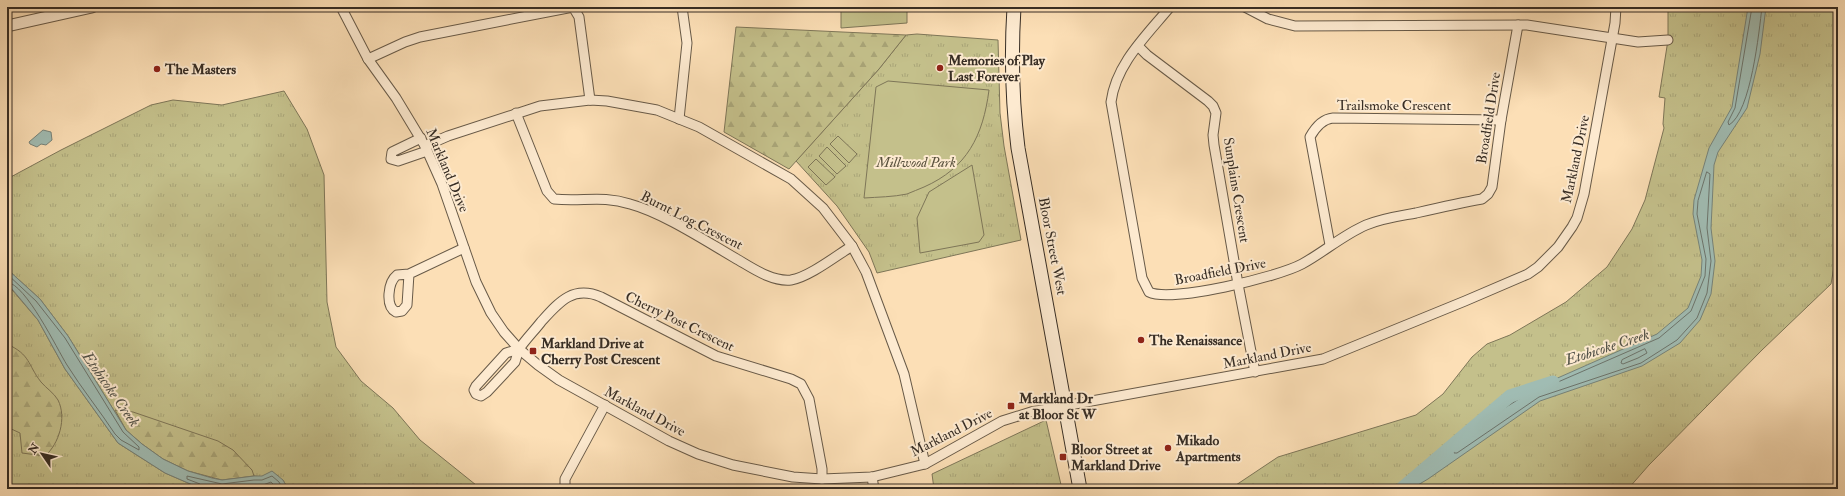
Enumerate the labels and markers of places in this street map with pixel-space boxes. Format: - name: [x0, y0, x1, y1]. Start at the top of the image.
- place label: Memories of Play Last Forever: [947, 52, 1046, 85]
- place label: The Masters: [164, 61, 236, 78]
- marker: Memories of Play Last Forever: [935, 63, 945, 73]
- marker: The Masters: [152, 64, 162, 74]
- place label: The Renaissance: [1148, 332, 1242, 349]
- place label: Markland Drive at Cherry Post Crescent: [540, 335, 660, 369]
- marker: The Renaissance: [1136, 335, 1146, 345]
- marker: Markland Drive at Cherry Post Crescent: [528, 346, 538, 356]
- place label: Markland Dr at Bloor St W: [1018, 390, 1097, 423]
- marker: Markland Dr at Bloor St W: [1006, 401, 1016, 411]
- place label: Mikado Apartments: [1175, 432, 1241, 466]
- place label: Bloor Street at Markland Drive: [1070, 441, 1161, 474]
- marker: Mikado Apartments: [1163, 443, 1173, 453]
- marker: Bloor Street at Markland Drive: [1058, 452, 1068, 462]

